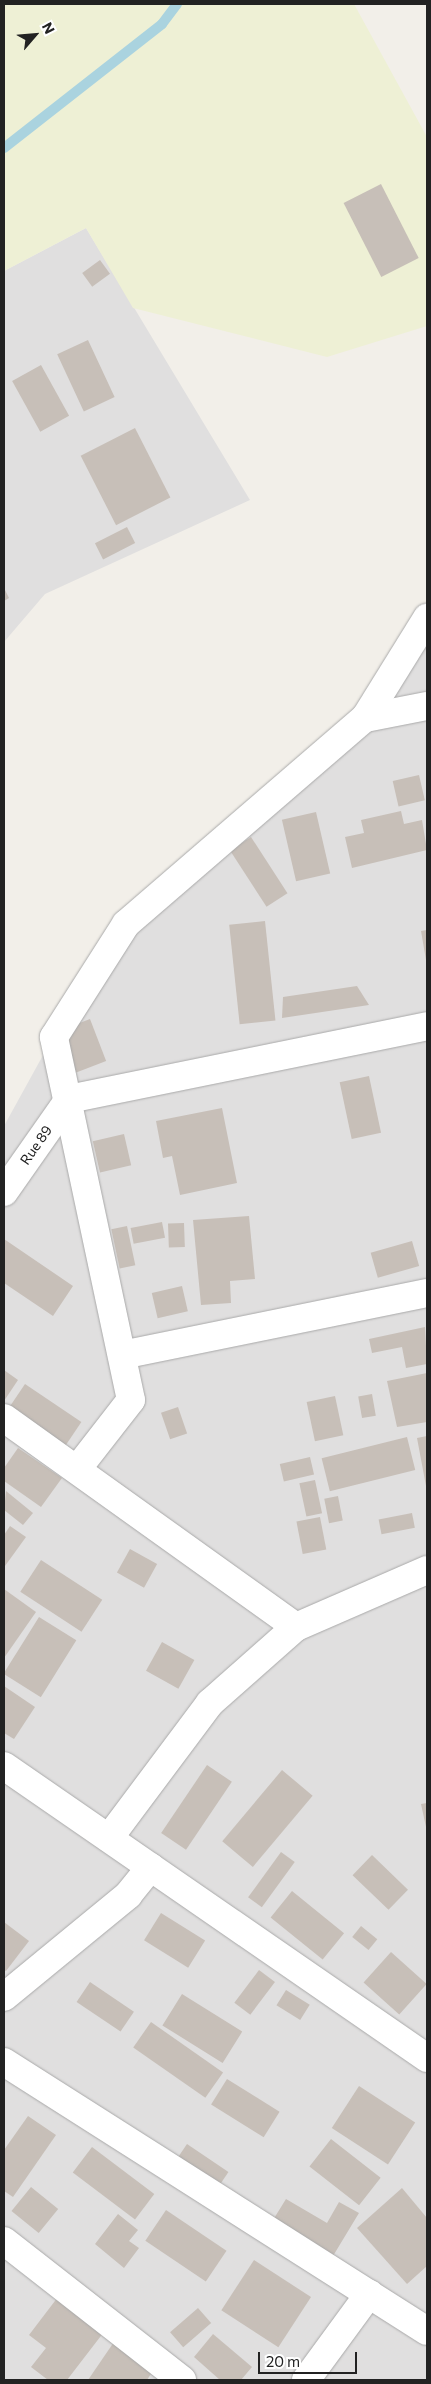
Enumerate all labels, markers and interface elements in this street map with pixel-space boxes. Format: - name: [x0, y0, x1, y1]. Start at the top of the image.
- north arrow: [10, 10, 60, 60]
- text: N: [39, 19, 59, 36]
- street label: Rue 89: [16, 1122, 56, 1168]
- scale bar: [261, 2342, 360, 2374]
- text: 20 m: [266, 2352, 300, 2370]

